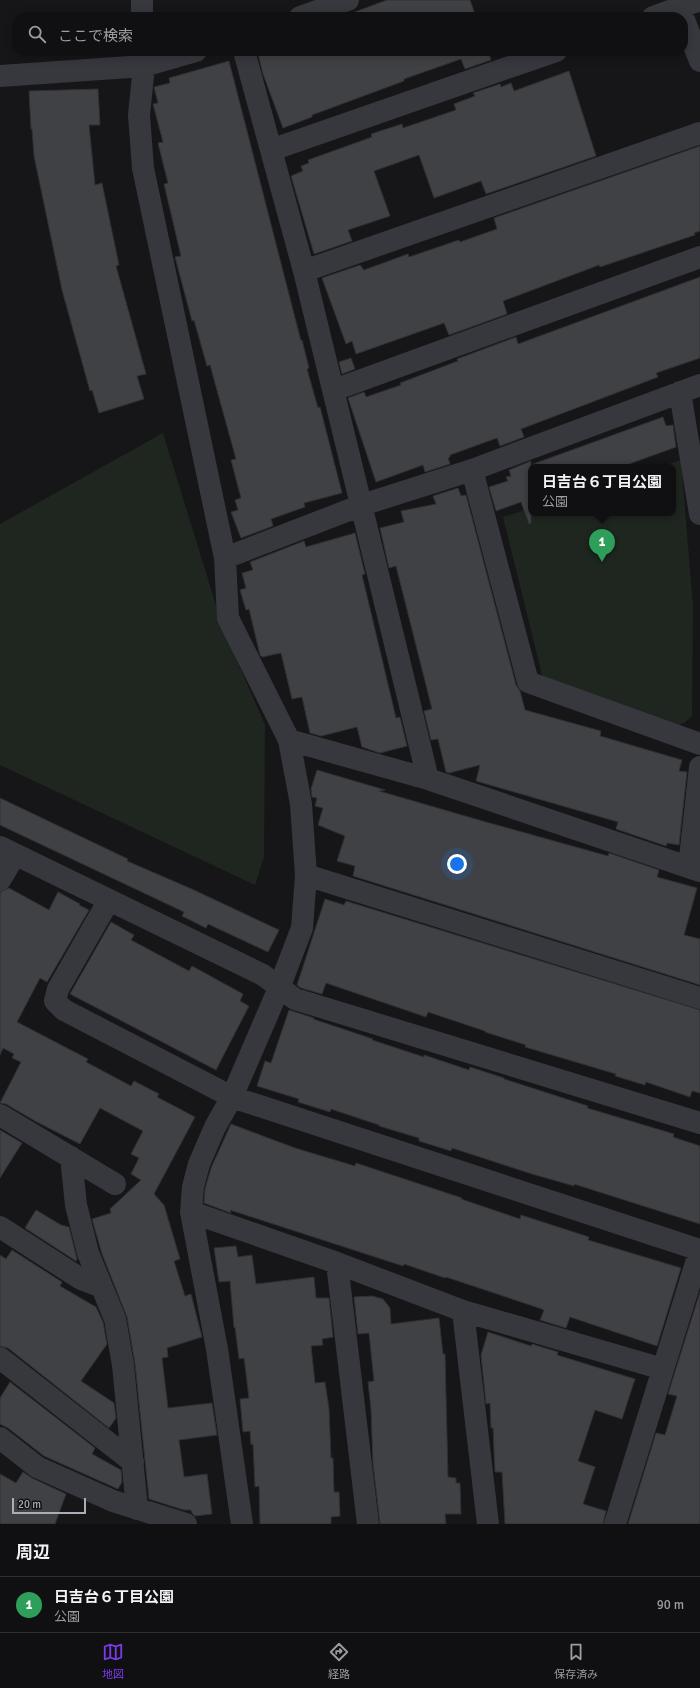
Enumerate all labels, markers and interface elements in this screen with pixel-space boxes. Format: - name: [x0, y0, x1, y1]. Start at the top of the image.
- search box: [12, 12, 688, 56]
- icon: search: [26, 23, 48, 45]
- text: ここで検索: [58, 27, 133, 45]
- popup: [528, 464, 676, 516]
- text: 日吉台６丁目公園: [542, 473, 662, 491]
- text: 公園: [542, 494, 568, 510]
- pin: 1: [589, 529, 615, 562]
- your location: [447, 854, 467, 874]
- scale bar: [12, 1496, 86, 1515]
- text: 20 m: [18, 1498, 41, 1511]
- text: 周辺: [16, 1542, 50, 1563]
- text: 日吉台６丁目公園: [54, 1588, 174, 1606]
- text: 1: [25, 1597, 33, 1613]
- text: 90 m: [657, 1597, 684, 1613]
- text: 公園: [54, 1609, 80, 1625]
- tab: 地図: [102, 1641, 124, 1681]
- tab: 経路: [328, 1641, 350, 1681]
- tab: 保存済み: [554, 1641, 598, 1681]

